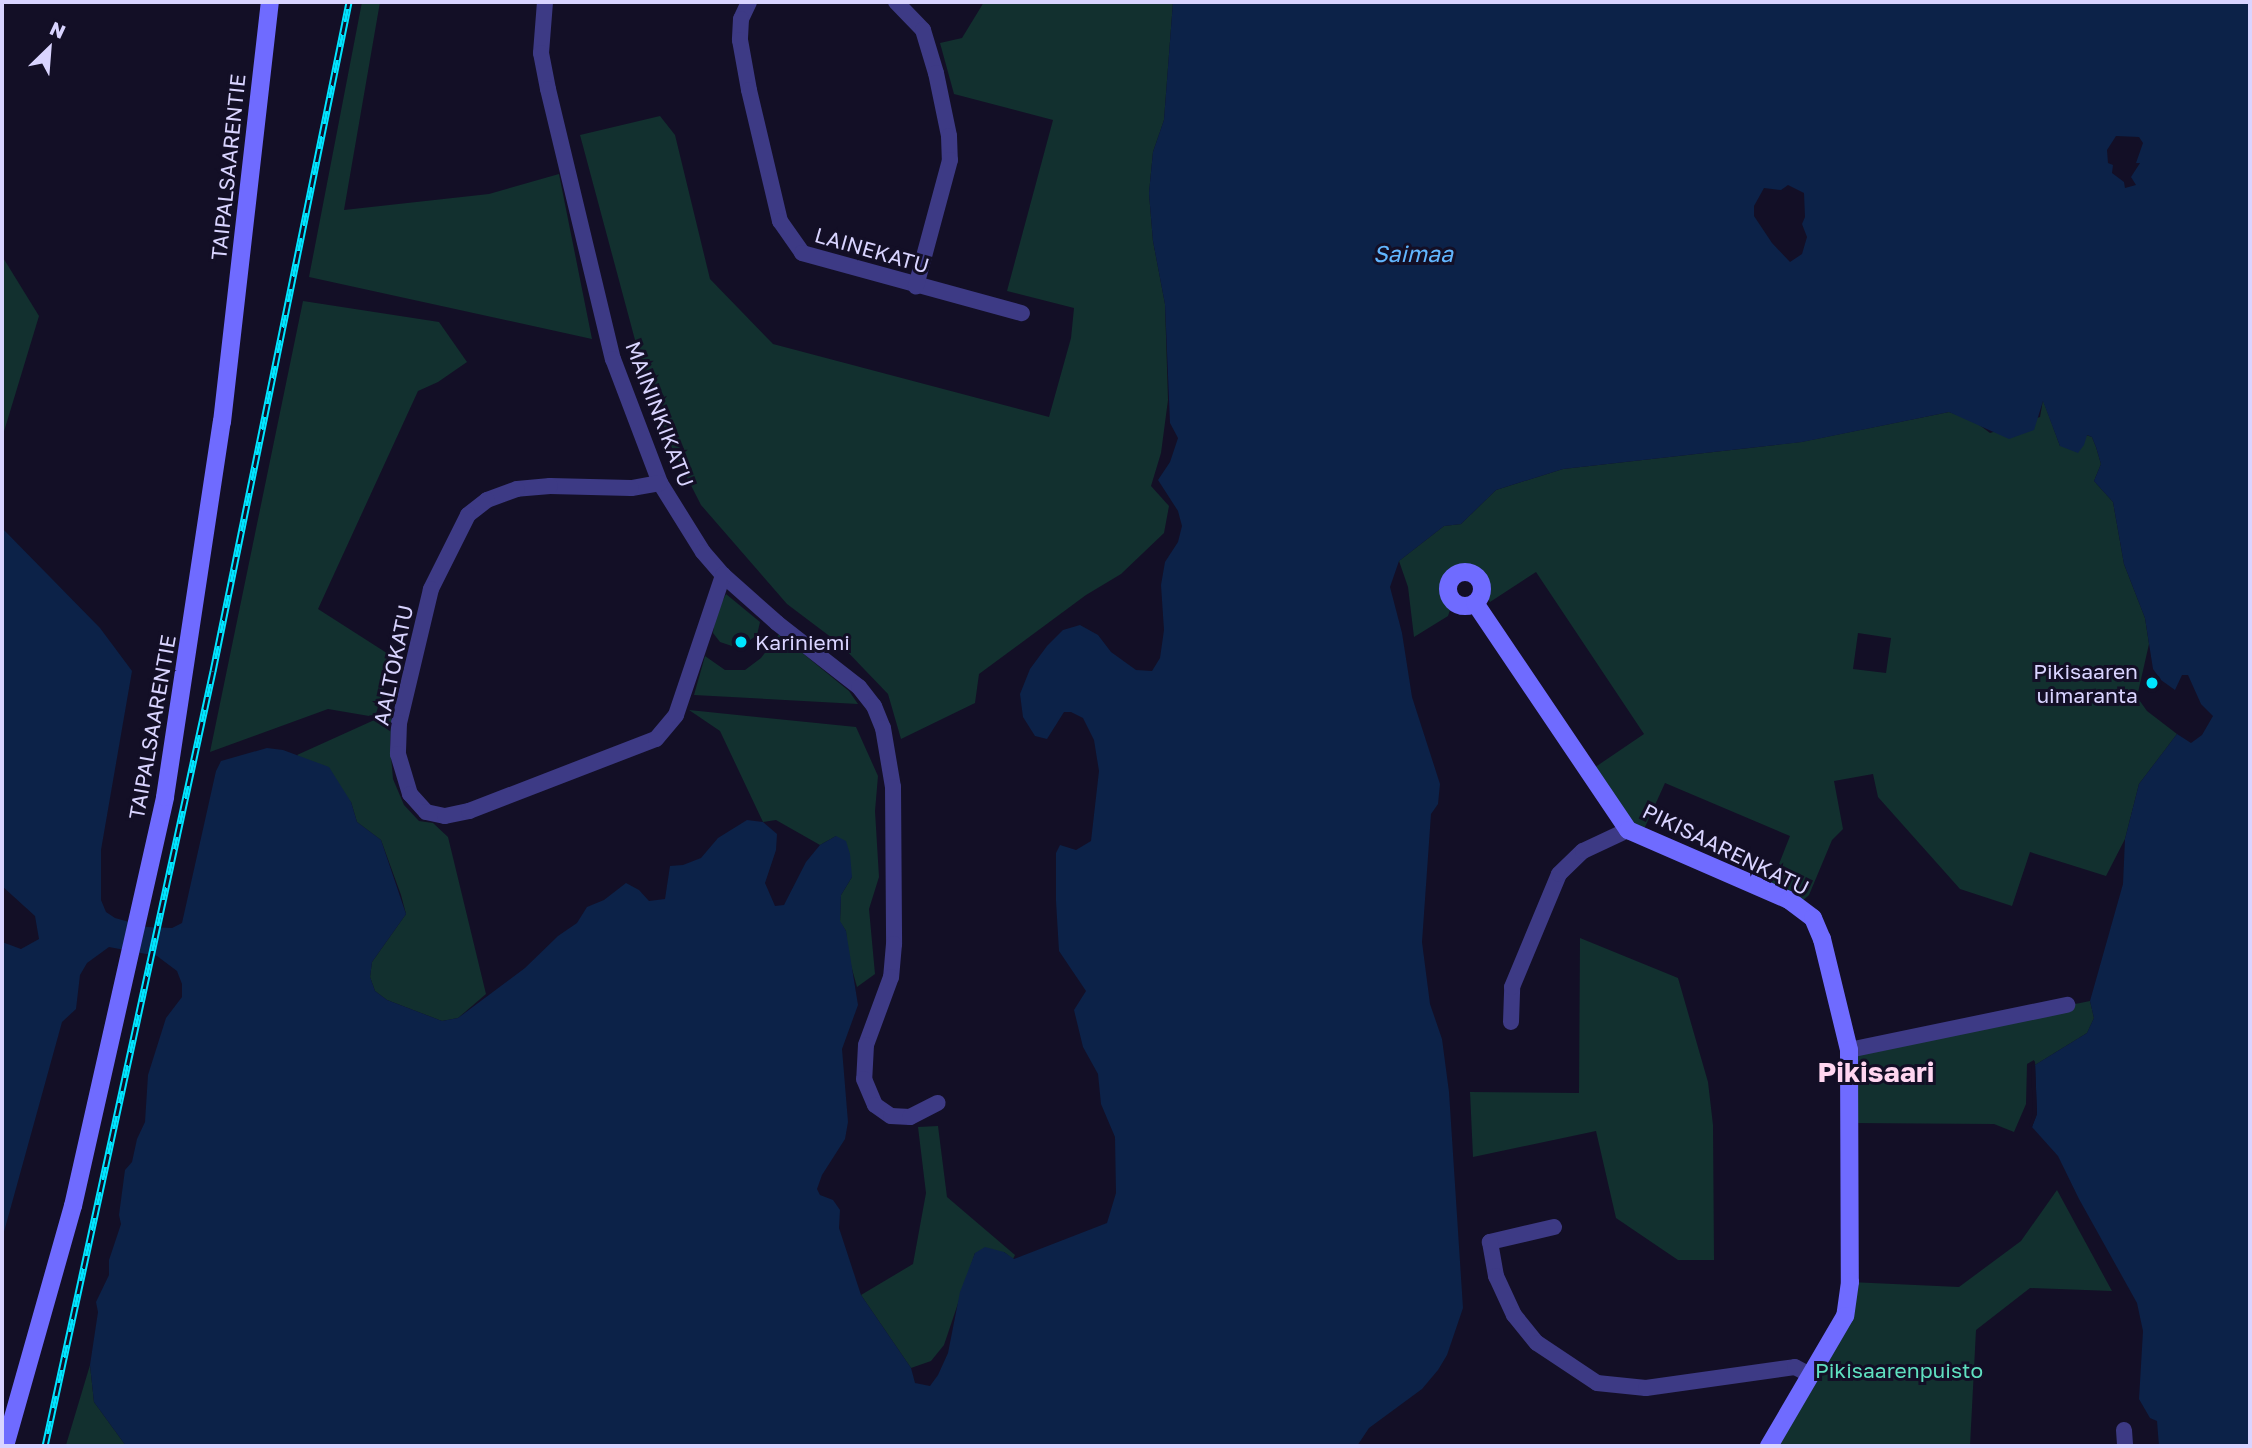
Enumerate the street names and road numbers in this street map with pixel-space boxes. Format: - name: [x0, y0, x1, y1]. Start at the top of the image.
- street label: TAIPALSAARENTIE: [206, 73, 250, 261]
- street label: LAINEKATU: [812, 222, 932, 278]
- street label: MAININKIKATU: [621, 338, 699, 490]
- street label: AALTOKATU: [368, 602, 418, 728]
- street label: TAIPALSAARENTIE: [123, 633, 181, 821]
- street label: PIKISAARENKATU: [1639, 798, 1813, 900]

